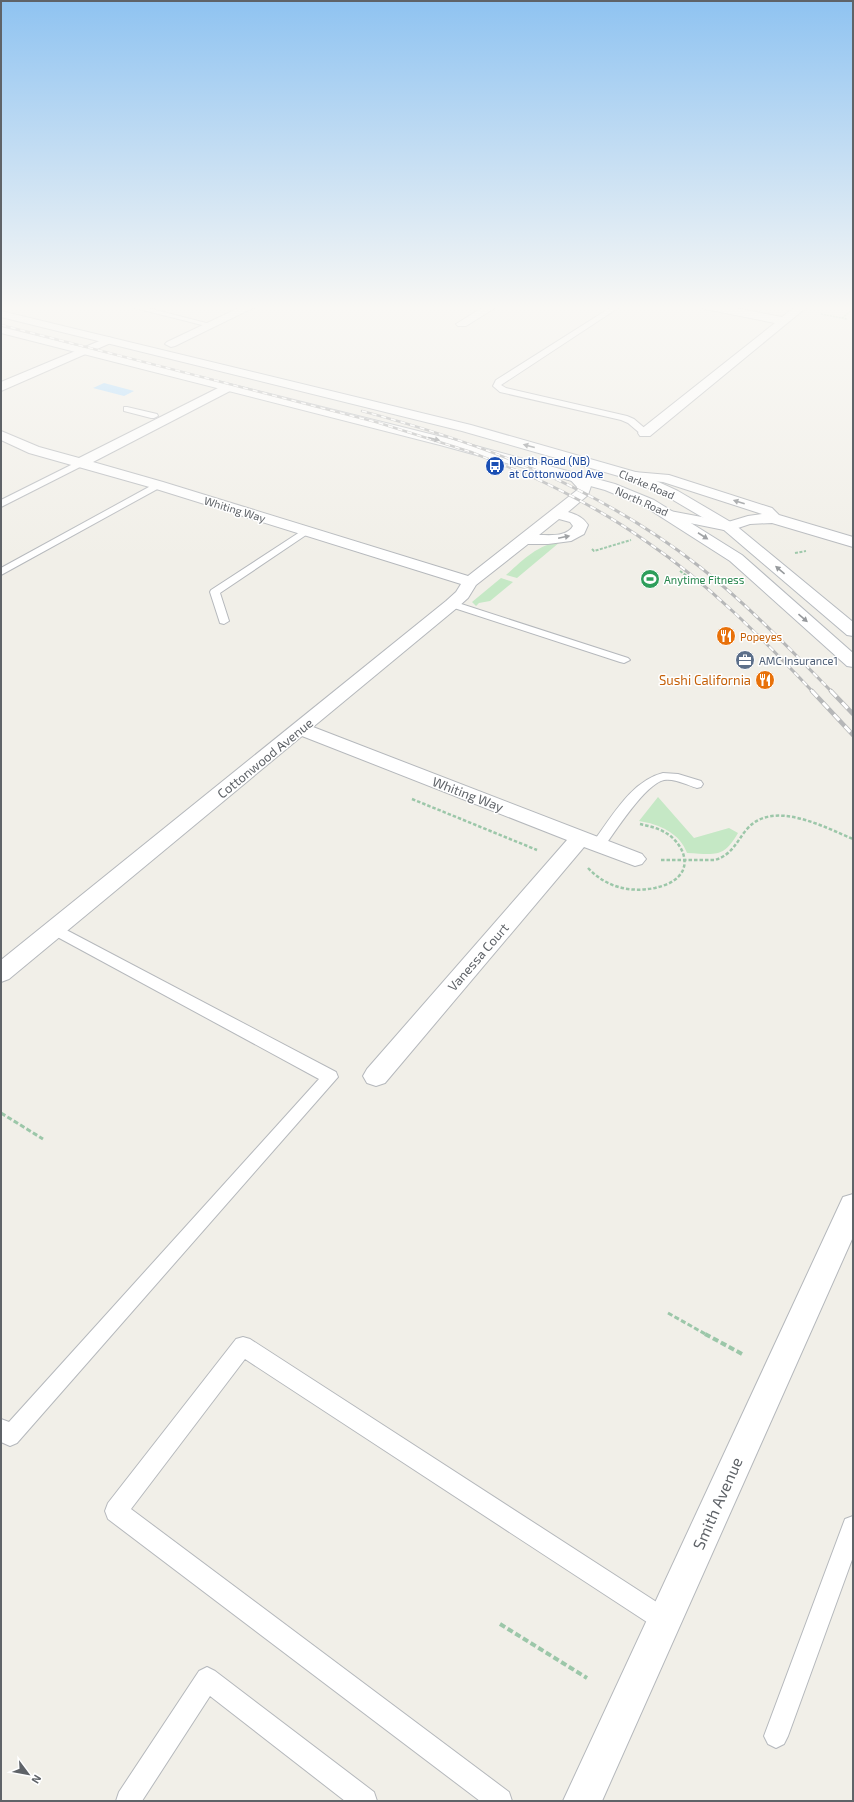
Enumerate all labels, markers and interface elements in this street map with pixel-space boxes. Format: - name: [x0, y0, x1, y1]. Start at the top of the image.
- one-way arrow: [428, 437, 441, 443]
- one-way arrow: [523, 443, 535, 449]
- place label: North Road (NB) at Cottonwood Ave: [509, 454, 604, 480]
- bus stop icon: North Road (NB) at Cottonwood Ave: [484, 455, 506, 477]
- street label: Clarke Road: [617, 466, 677, 502]
- street label: North Road: [613, 484, 671, 518]
- street label: Whiting Way: [203, 494, 267, 525]
- one-way arrow: [732, 499, 744, 505]
- one-way arrow: [698, 532, 708, 540]
- one-way arrow: [558, 534, 570, 540]
- one-way arrow: [775, 565, 786, 574]
- sports icon: Anytime Fitness: [639, 568, 661, 590]
- place label: Anytime Fitness: [664, 573, 745, 586]
- one-way arrow: [799, 613, 808, 622]
- restaurant icon: Popeyes: [715, 625, 737, 647]
- place label: Popeyes: [740, 630, 783, 643]
- office icon: AMC Insurance1: [734, 649, 756, 671]
- place label: AMC Insurance1: [759, 654, 838, 667]
- restaurant icon: Sushi California: [754, 669, 776, 691]
- place label: Sushi California: [659, 672, 751, 688]
- street label: Cottonwood Avenue: [214, 714, 316, 802]
- street label: Whiting Way: [430, 773, 506, 815]
- street label: Vanessa Court: [444, 920, 512, 994]
- street label: Smith Avenue: [688, 1454, 746, 1552]
- north arrow: [8, 1754, 48, 1794]
- text: N: [29, 1773, 45, 1786]

